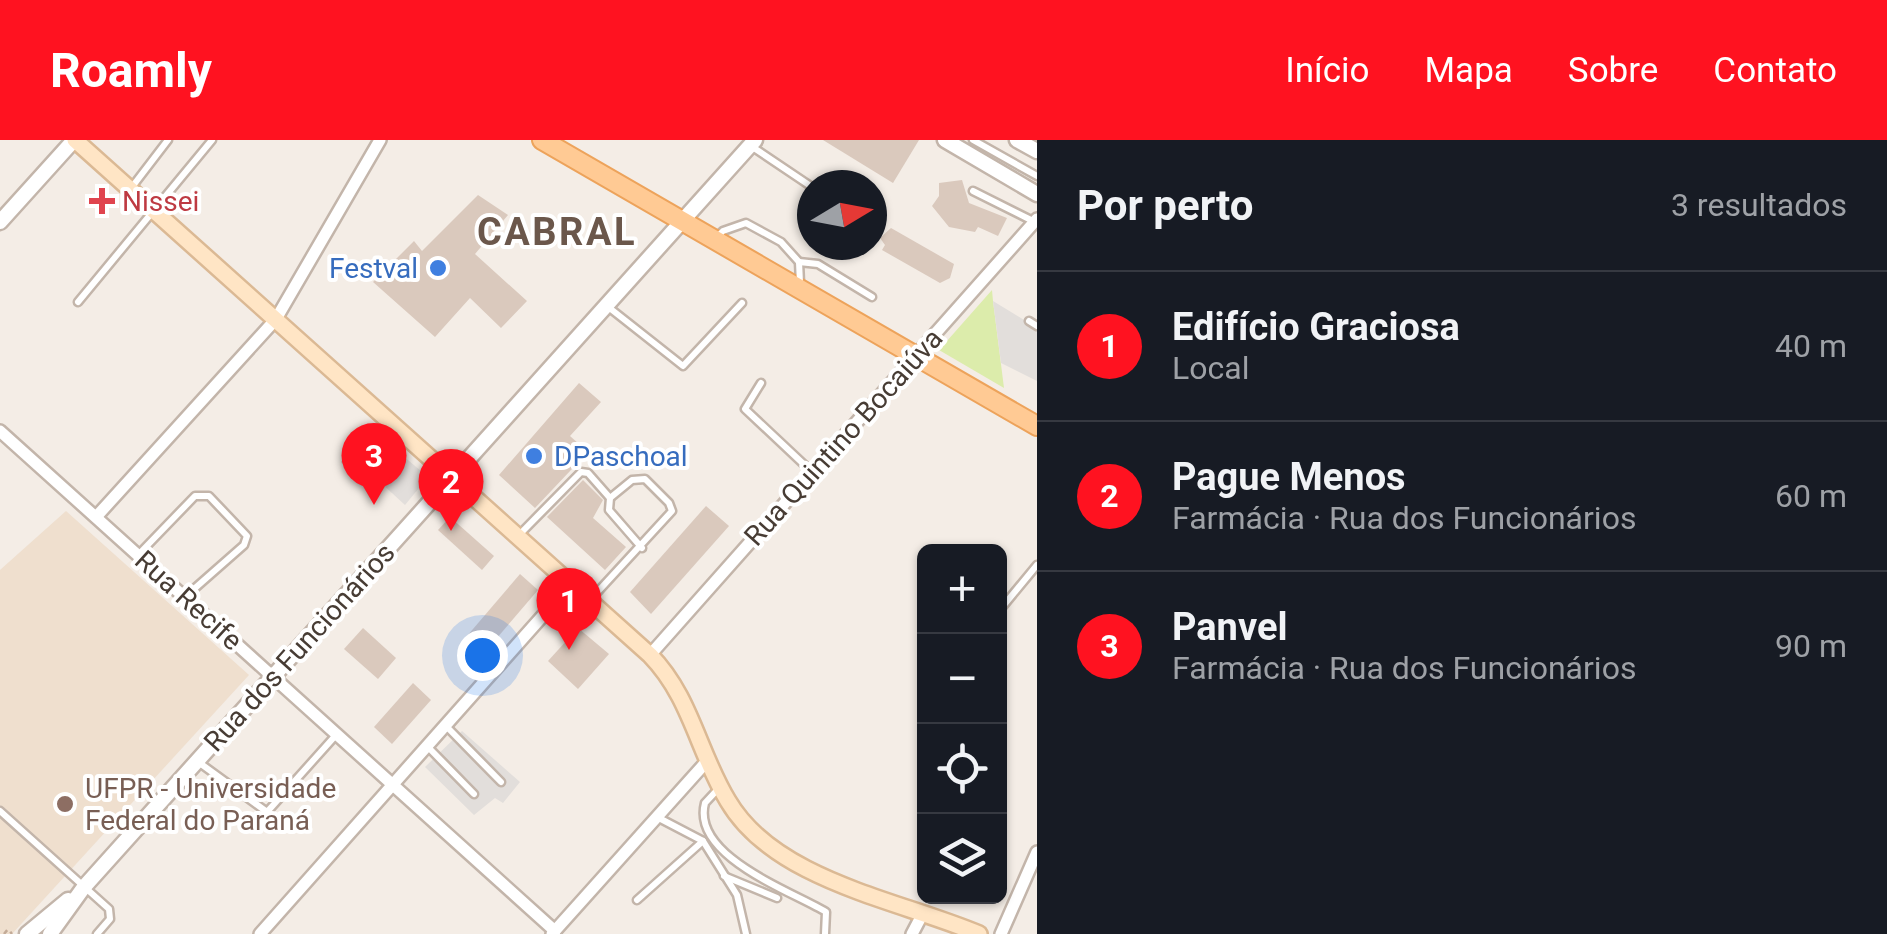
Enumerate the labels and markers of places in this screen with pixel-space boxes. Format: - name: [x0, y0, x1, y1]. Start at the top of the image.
- place label: Nissei: [122, 185, 199, 218]
- marker: Nissei: [91, 190, 113, 212]
- place label: Festval: [329, 252, 418, 285]
- marker: Festval: [427, 257, 449, 279]
- pin: 3: [342, 422, 406, 505]
- place label: DPaschoal: [554, 440, 688, 473]
- marker: DPaschoal: [523, 445, 545, 467]
- pin: 2: [418, 448, 484, 531]
- pin: 1: [536, 568, 602, 650]
- place label: UFPR - Universidade Federal do Paraná: [85, 772, 336, 837]
- marker: UFPR - Universidade Federal do Paraná: [54, 793, 76, 815]

